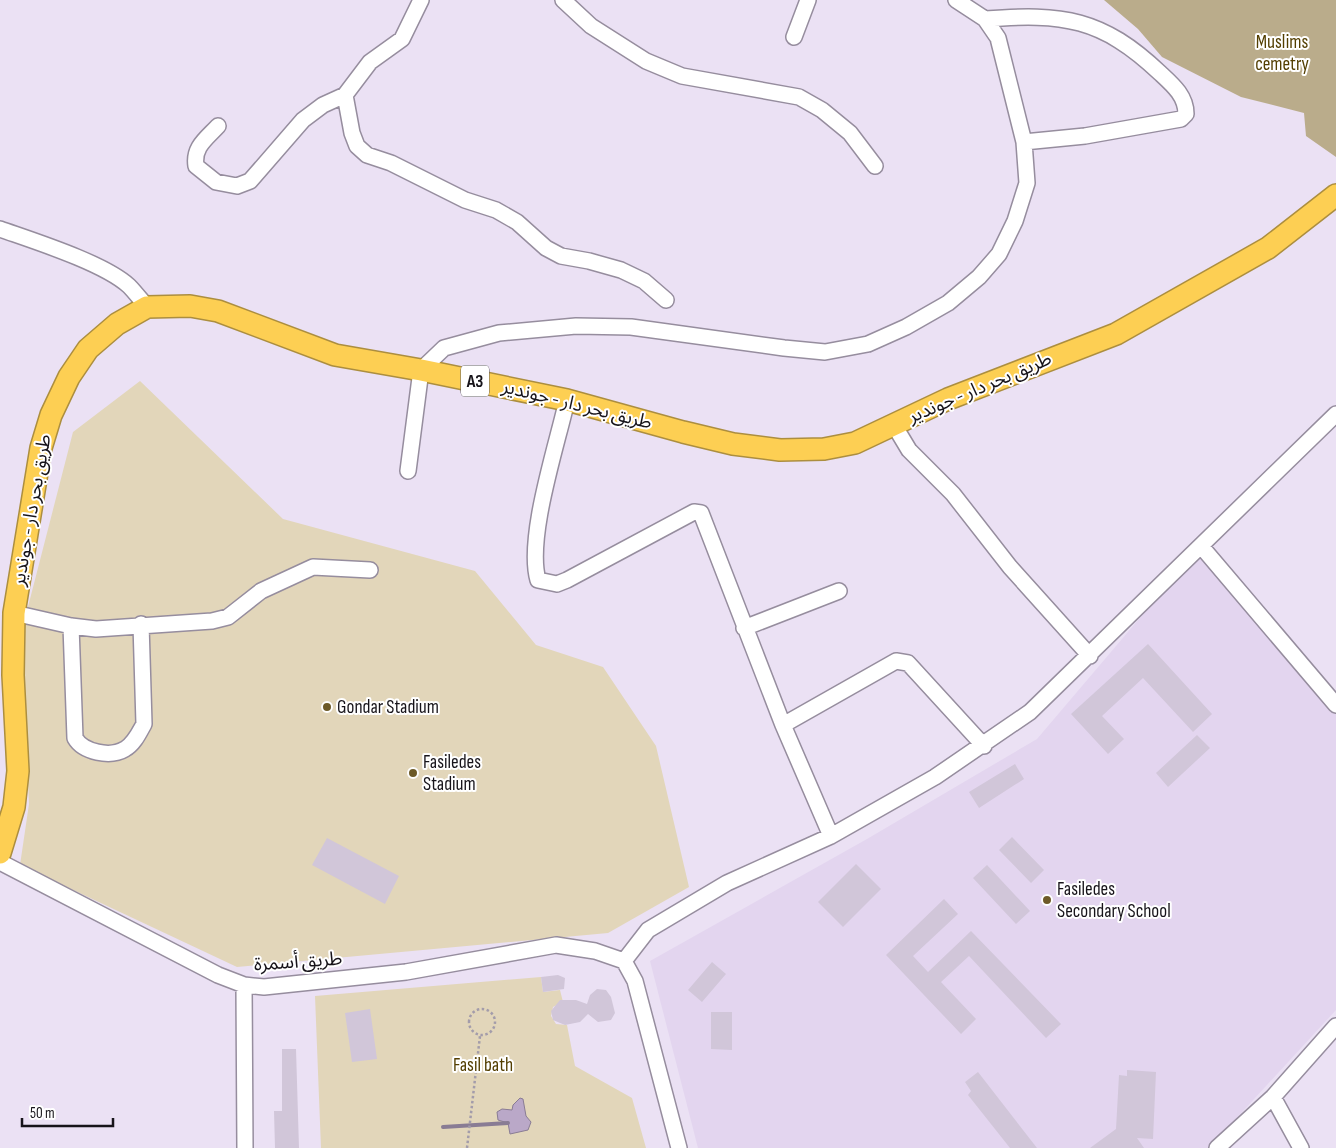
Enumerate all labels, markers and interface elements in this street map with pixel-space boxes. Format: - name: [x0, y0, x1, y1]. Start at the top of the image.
- park label: Muslims cemetry: [1255, 31, 1309, 76]
- street label: طريق بحر دار - جوندير: [904, 347, 1055, 429]
- road number: A3: [461, 366, 489, 396]
- street label: طريق بحر دار - جوندير: [499, 375, 655, 435]
- street label: طريق بحر دار - جوندير: [7, 432, 57, 589]
- place label: Gondar Stadium: [337, 696, 439, 719]
- marker: Gondar Stadium: [321, 701, 333, 713]
- place label: Fasiledes Stadium: [423, 751, 481, 796]
- marker: Fasiledes Stadium: [407, 767, 419, 779]
- place label: Fasiledes Secondary School: [1057, 878, 1171, 923]
- marker: Fasiledes Secondary School: [1041, 894, 1053, 906]
- street label: طريق أسمرة: [253, 947, 343, 977]
- park label: Fasil bath: [453, 1054, 513, 1077]
- scale bar: [22, 1096, 114, 1128]
- text: 50 m: [30, 1104, 55, 1123]

